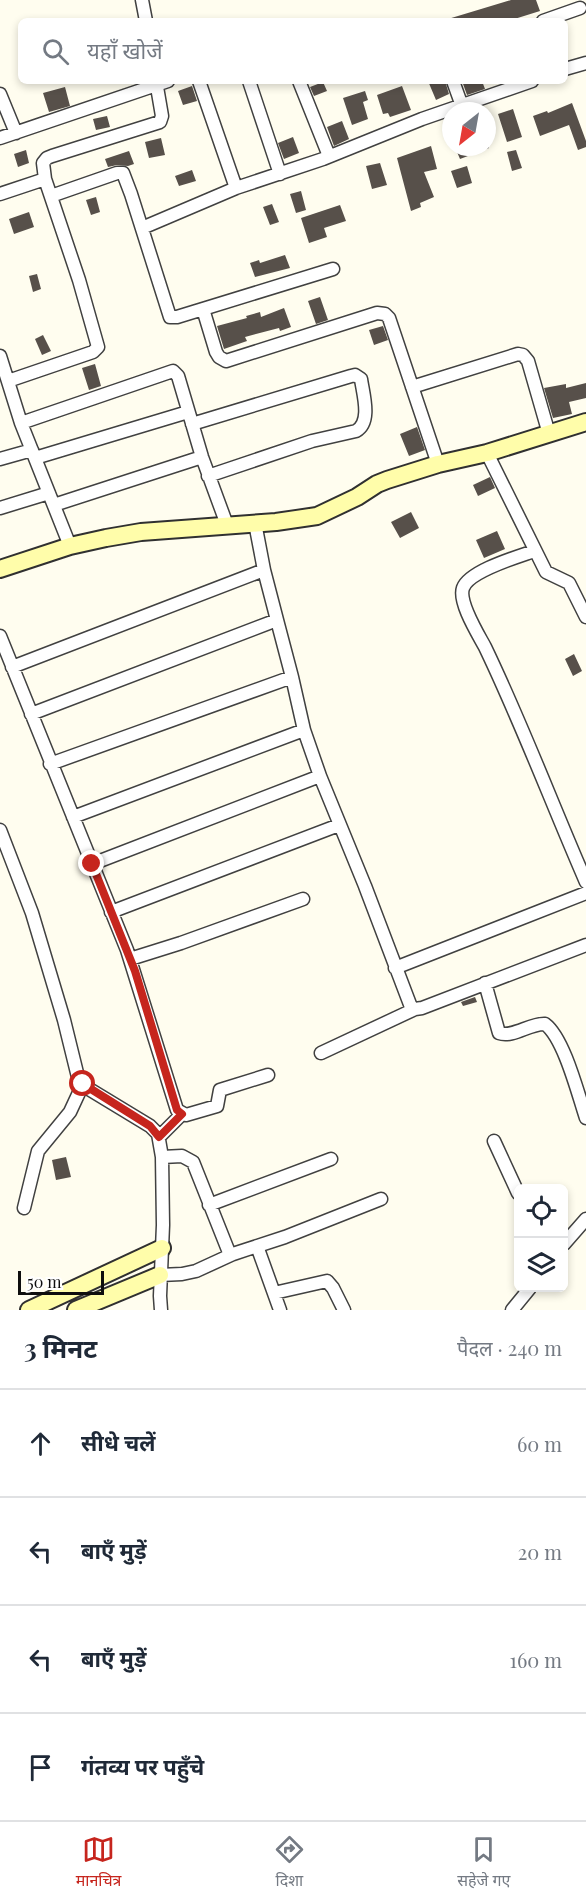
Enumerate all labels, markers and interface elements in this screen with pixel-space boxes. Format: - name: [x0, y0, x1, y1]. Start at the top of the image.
- search box: [18, 18, 568, 84]
- icon: search: [39, 35, 72, 68]
- text: यहाँ खोजें: [87, 35, 163, 65]
- north arrow: [442, 102, 496, 156]
- route end: [78, 850, 104, 876]
- route start: [69, 1070, 95, 1096]
- map controls: [514, 1184, 568, 1292]
- button: locate: [514, 1184, 568, 1238]
- button: layers: [514, 1238, 568, 1292]
- scale bar: [18, 1268, 104, 1296]
- text: 50 m: [27, 1271, 61, 1292]
- text: 3 मिनट: [24, 1330, 97, 1365]
- text: पैदल · 240 m: [457, 1334, 562, 1361]
- icon: ahead: [24, 1427, 57, 1460]
- text: सीधे चलें: [81, 1427, 155, 1457]
- text: 60 m: [517, 1430, 562, 1457]
- icon: left: [24, 1535, 57, 1568]
- text: बाएँ मुड़ें: [81, 1535, 146, 1565]
- text: 20 m: [518, 1538, 562, 1565]
- icon: left: [24, 1643, 57, 1676]
- text: बाएँ मुड़ें: [81, 1643, 146, 1673]
- text: 160 m: [510, 1646, 562, 1673]
- icon: arrive: [24, 1751, 57, 1784]
- text: गंतव्य पर पहुँचे: [81, 1751, 204, 1781]
- tab: मानचित्र: [76, 1833, 121, 1893]
- tab: दिशा: [273, 1833, 306, 1893]
- tab: सहेजे गए: [457, 1833, 510, 1893]

